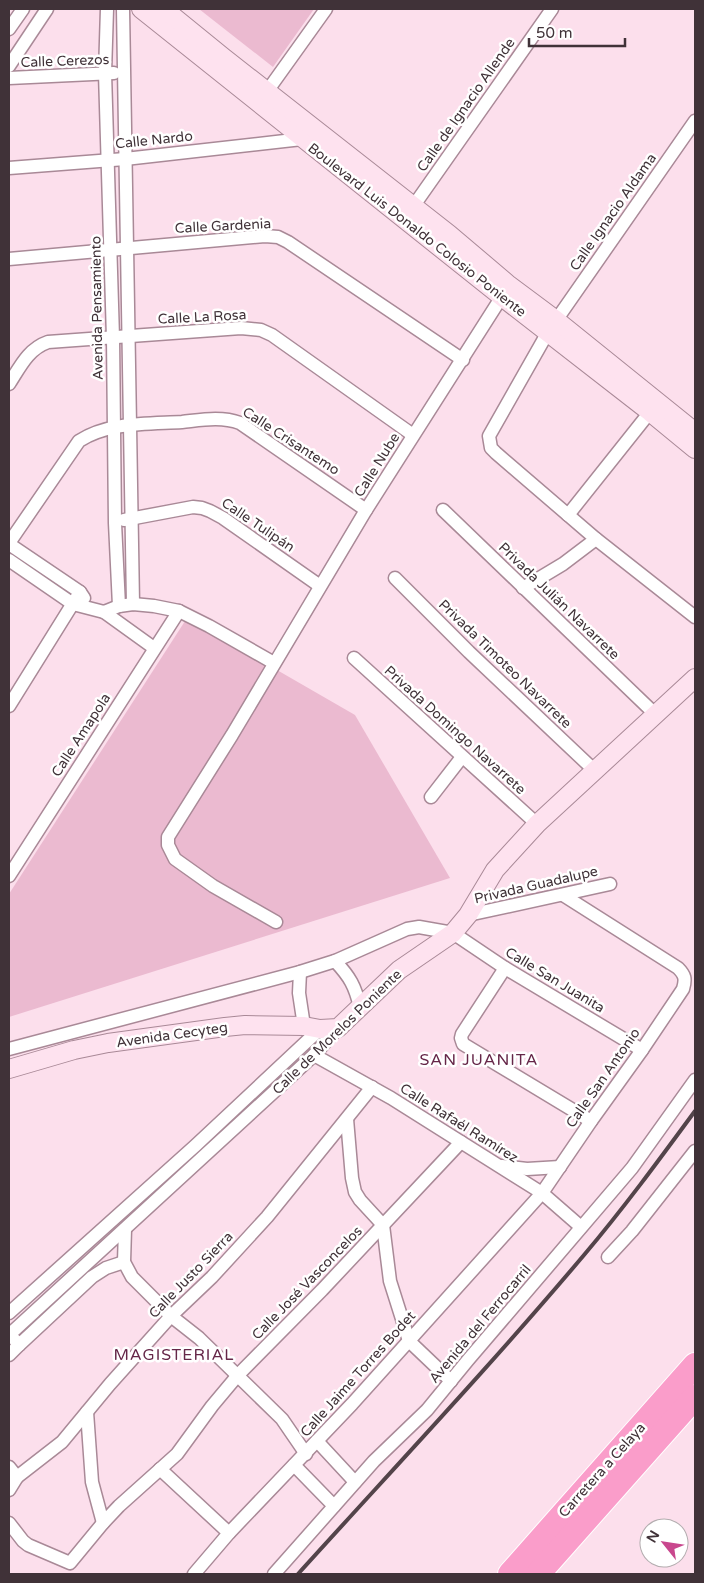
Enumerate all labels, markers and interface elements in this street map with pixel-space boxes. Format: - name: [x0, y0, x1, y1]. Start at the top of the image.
- scale bar: [529, 15, 625, 47]
- text: 50 m: [536, 24, 573, 42]
- street label: Calle de Ignacio Allende: [413, 35, 519, 175]
- street label: Calle Cerezos: [20, 51, 110, 71]
- street label: Calle Nardo: [114, 127, 194, 153]
- street label: Boulevard Luis Donaldo Colosio Poniente: [304, 139, 530, 321]
- street label: Calle Ignacio Aldama: [566, 150, 660, 274]
- street label: Calle Gardenia: [174, 215, 272, 237]
- street label: Avenida Pensamiento: [87, 236, 107, 380]
- street label: Calle La Rosa: [157, 306, 247, 328]
- street label: Calle Crisantemo: [239, 403, 343, 479]
- street label: Calle Nube: [351, 430, 403, 500]
- street label: Calle Tulipán: [218, 494, 298, 556]
- street label: Privada Julián Navarrete: [495, 539, 623, 663]
- street label: Privada Timoteo Navarrete: [435, 596, 575, 732]
- street label: Privada Domingo Navarrete: [381, 662, 529, 798]
- street label: Calle Amapola: [48, 690, 114, 780]
- street label: Privada Guadalupe: [473, 863, 599, 907]
- street label: Calle San Juanita: [502, 944, 608, 1016]
- street label: Calle de Morelos Poniente: [269, 966, 405, 1098]
- street label: Avenida Cecyteg: [115, 1019, 229, 1051]
- street label: Calle San Antonio: [562, 1025, 644, 1131]
- district label: SAN JUANITA: [419, 1050, 539, 1070]
- street label: Calle Rafaél Ramírez: [397, 1080, 521, 1166]
- street label: Calle José Vasconcelos: [248, 1222, 366, 1343]
- street label: Calle Justo Sierra: [145, 1228, 237, 1322]
- street label: Avenida del Ferrocarril: [425, 1261, 535, 1387]
- street label: Calle Jaime Torres Bodet: [297, 1307, 419, 1440]
- district label: MAGISTERIAL: [113, 1345, 235, 1365]
- street label: Carretera a Celaya: [555, 1419, 649, 1521]
- north arrow: [639, 1518, 689, 1568]
- text: N: [643, 1528, 663, 1546]

